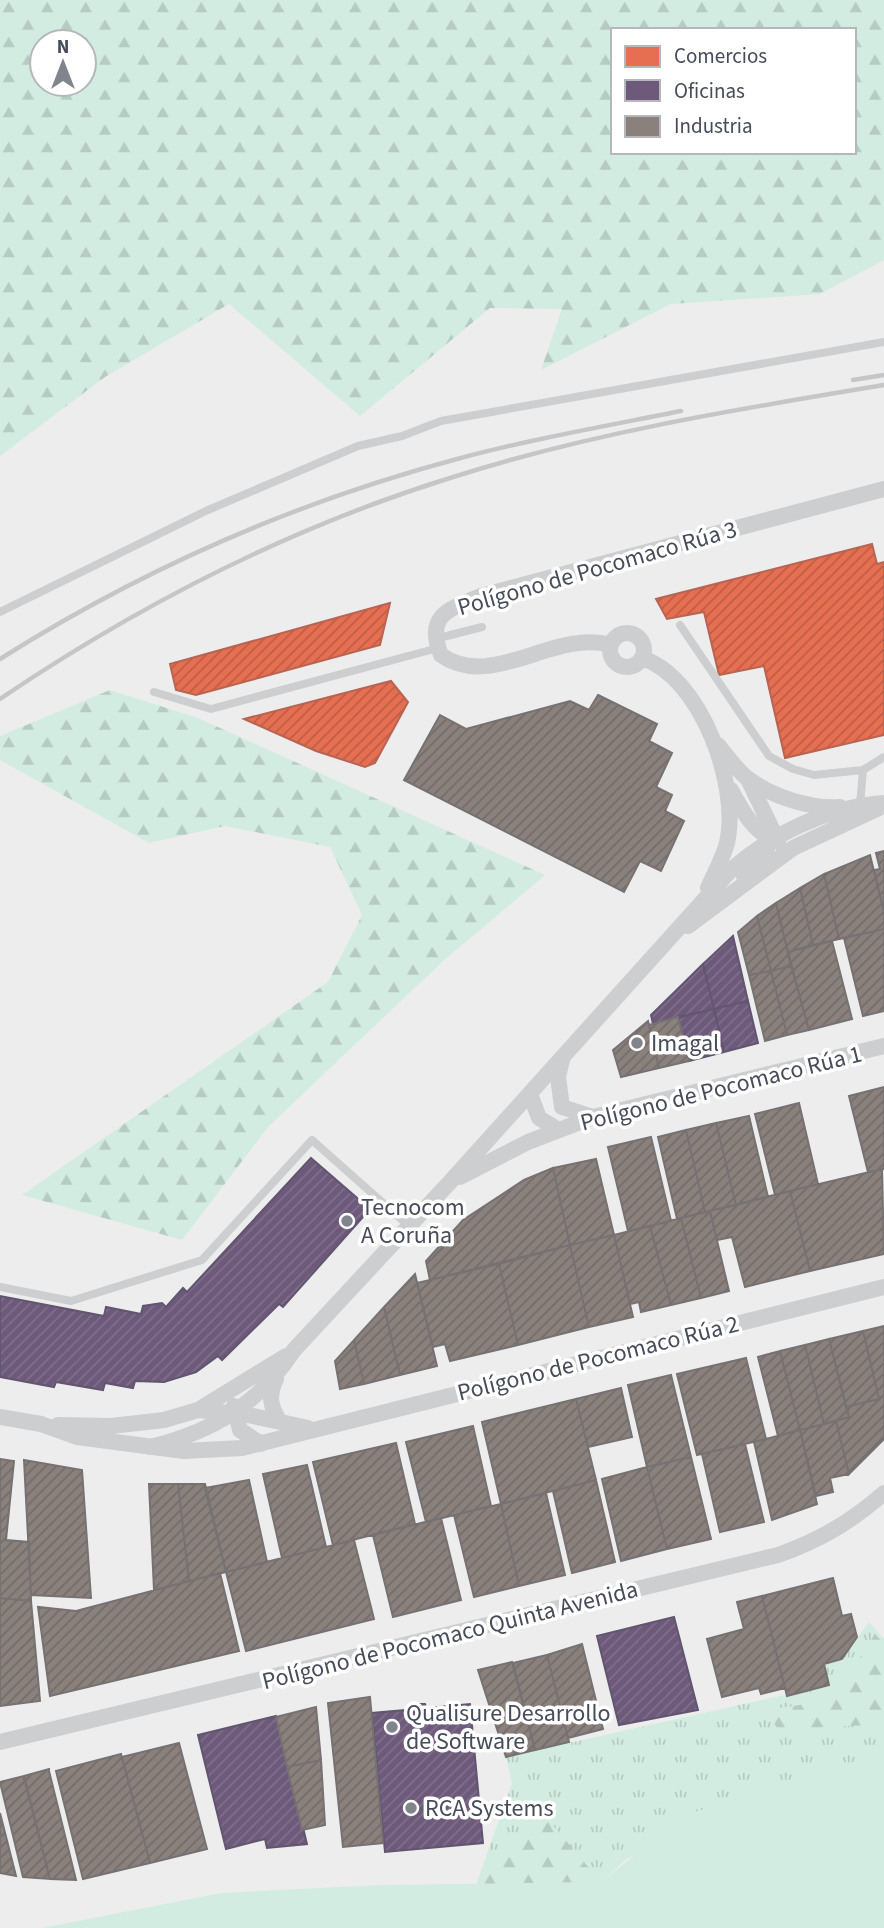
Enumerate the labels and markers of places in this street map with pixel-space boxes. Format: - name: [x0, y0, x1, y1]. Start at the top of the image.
- place label: Imagal: [651, 1026, 719, 1061]
- marker: Imagal: [629, 1035, 645, 1051]
- place label: Tecnocom A Coruña: [361, 1190, 465, 1253]
- marker: Tecnocom A Coruña: [339, 1213, 355, 1229]
- place label: Qualisure Desarrollo de Software: [406, 1696, 611, 1759]
- marker: Qualisure Desarrollo de Software: [384, 1719, 400, 1735]
- place label: RCA Systems: [425, 1791, 553, 1826]
- marker: RCA Systems: [403, 1800, 419, 1816]

